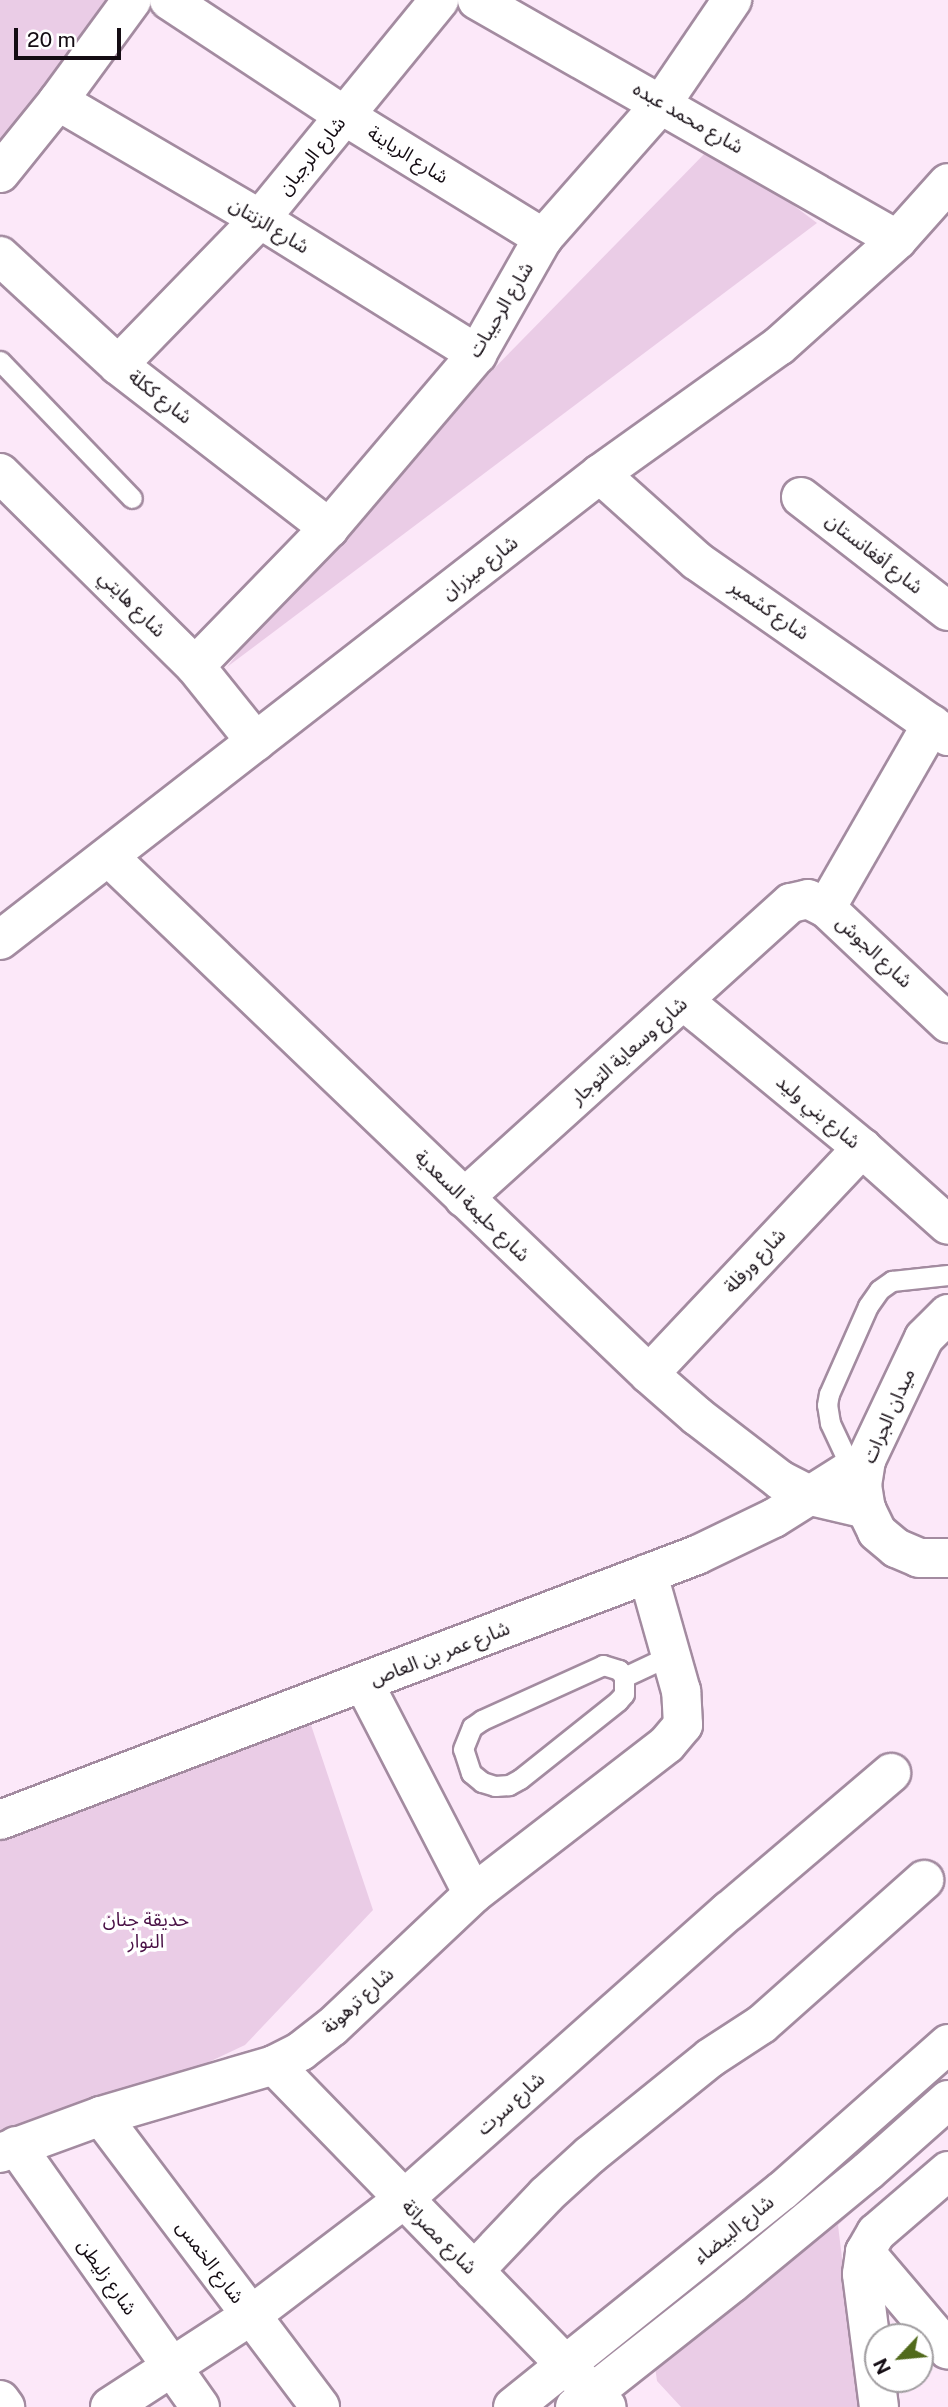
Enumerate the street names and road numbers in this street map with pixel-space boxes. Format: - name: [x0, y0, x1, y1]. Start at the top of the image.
- street label: شارع محمد عبده: [629, 77, 747, 159]
- street label: شارع الرجبان: [274, 112, 350, 200]
- street label: شارع الرياينة: [363, 121, 453, 189]
- street label: شارع الزنتان: [225, 193, 313, 259]
- street label: شارع الرحيبات: [464, 258, 538, 362]
- street label: شارع ككلة: [124, 365, 196, 429]
- street label: شارع أفغانستان: [821, 509, 927, 599]
- street label: شارع ميزران: [437, 531, 523, 605]
- street label: شارع هايتي: [94, 566, 170, 642]
- street label: شارع كشمير: [725, 575, 813, 645]
- street label: شارع الجوش: [831, 911, 917, 993]
- street label: شارع وسعاية التوجار: [566, 993, 692, 1109]
- street label: شارع بني وليد: [771, 1070, 865, 1154]
- street label: شارع حليمة السعدية: [410, 1145, 534, 1267]
- street label: شارع ورفلة: [719, 1224, 791, 1298]
- street label: ميدان الجرات: [858, 1365, 920, 1467]
- street label: شارع عمر بن العاص: [367, 1617, 513, 1691]
- street label: شارع ترهونة: [318, 1963, 398, 2039]
- street label: شارع سرت: [473, 2068, 549, 2140]
- street label: شارع البيضاء: [689, 2191, 779, 2269]
- street label: شارع مصراتة: [397, 2195, 481, 2279]
- street label: شارع الخمس: [171, 2216, 249, 2308]
- street label: شارع زليطن: [73, 2235, 141, 2319]

